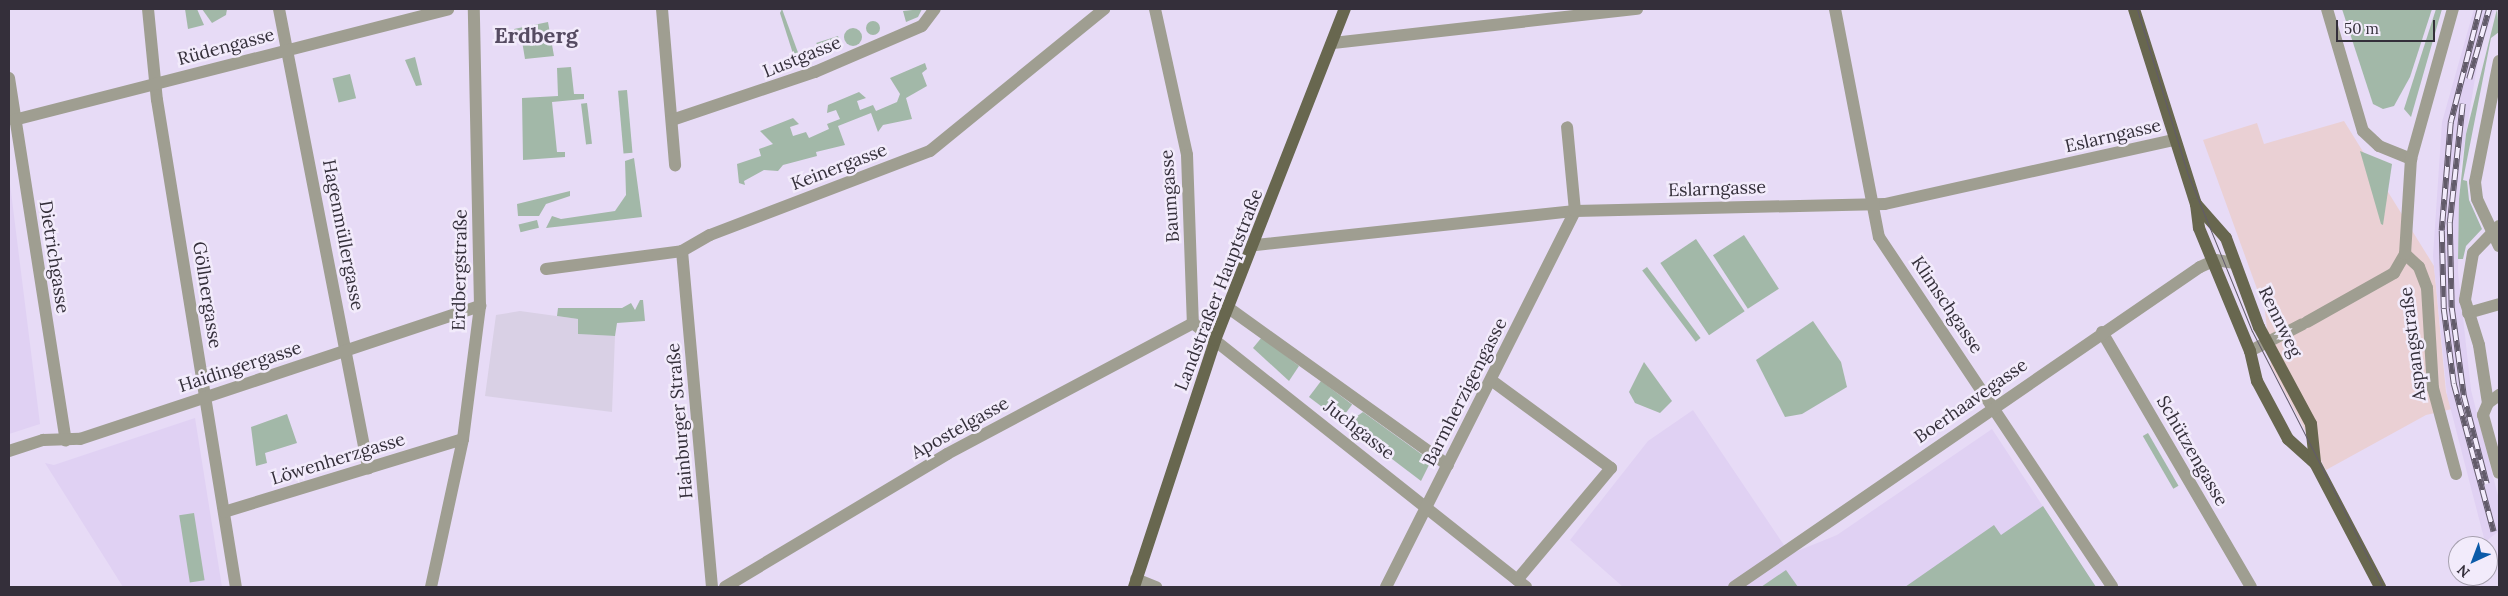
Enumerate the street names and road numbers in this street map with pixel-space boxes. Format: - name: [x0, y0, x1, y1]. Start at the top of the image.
- street label: Rüdengasse: [175, 24, 277, 70]
- street label: Lustgasse: [760, 32, 844, 82]
- street label: Eslarngasse: [2063, 114, 2163, 158]
- street label: Keinergasse: [788, 139, 890, 195]
- street label: Baumgasse: [1156, 149, 1184, 243]
- street label: Hagenmüllergasse: [318, 158, 368, 312]
- street label: Eslarngasse: [1668, 176, 1766, 202]
- street label: Landstraßer Hauptstraße: [1171, 186, 1267, 394]
- street label: Dietrichgasse: [34, 199, 74, 315]
- street label: Erdbergstraße: [448, 209, 472, 331]
- street label: Göllnergasse: [188, 240, 226, 350]
- street label: Klimschgasse: [1907, 252, 1987, 358]
- street label: Rennweg: [2254, 283, 2306, 361]
- street label: Aspangstraße: [2395, 286, 2431, 402]
- street label: Barmherzigengasse: [1418, 314, 1512, 470]
- street label: Haidingergasse: [176, 337, 304, 397]
- street label: Hainburger Straße: [662, 342, 698, 500]
- street label: Boerhaavegasse: [1910, 354, 2032, 448]
- street label: Apostelgasse: [907, 392, 1013, 464]
- street label: Schützengasse: [2152, 392, 2232, 510]
- street label: Juchgasse: [1319, 396, 1399, 464]
- street label: Löwenherzgasse: [268, 428, 408, 490]

